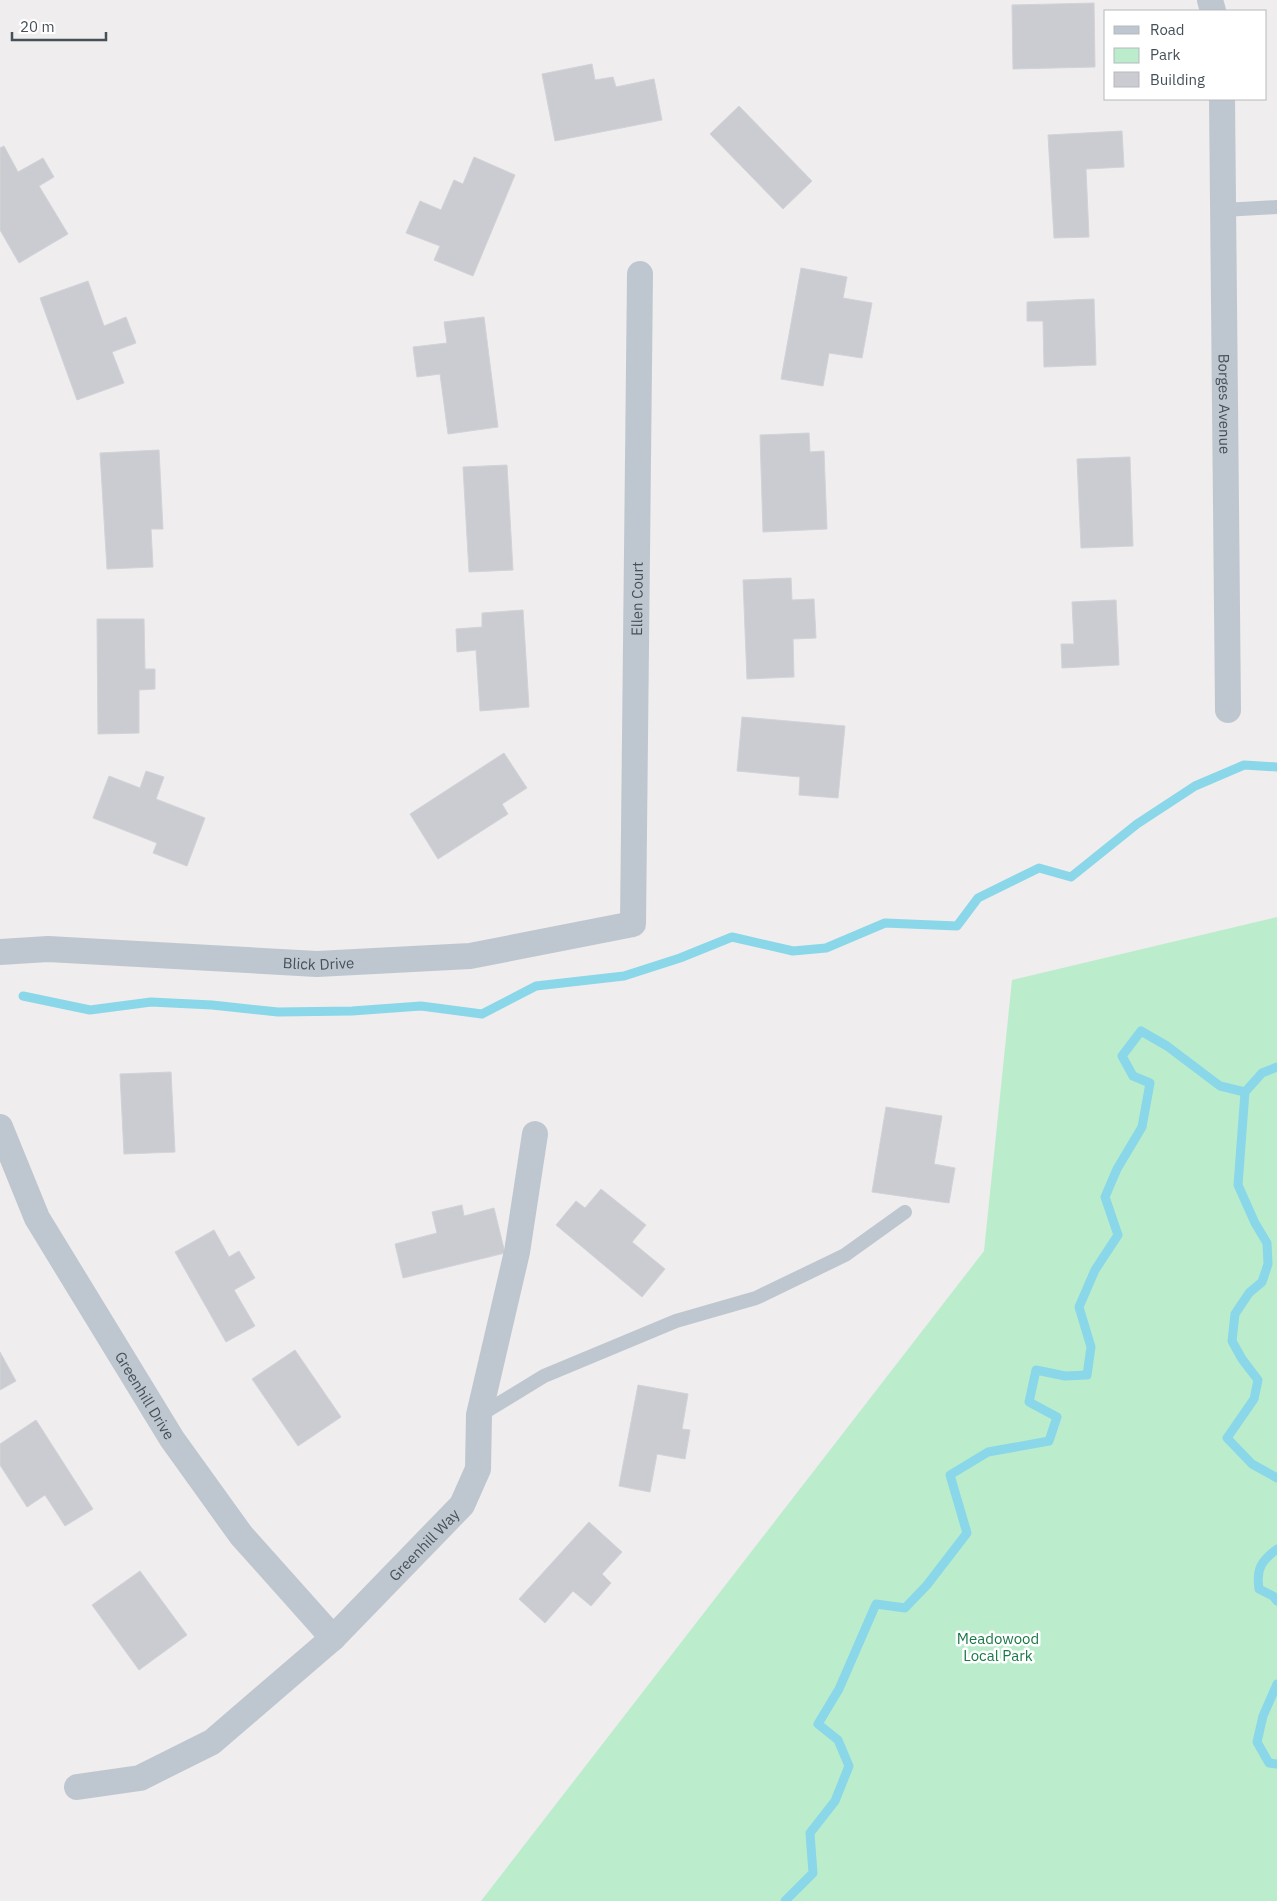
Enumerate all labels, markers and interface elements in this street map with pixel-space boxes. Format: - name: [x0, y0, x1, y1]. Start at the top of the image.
- scale bar: [12, 10, 106, 42]
- legend: [1104, 10, 1267, 100]
- text: 20 m: [20, 17, 55, 36]
- text: Road: [1150, 20, 1185, 39]
- text: Park: [1150, 45, 1180, 64]
- text: Building: [1150, 70, 1205, 89]
- street label: Borges Avenue: [1215, 354, 1235, 454]
- street label: Ellen Court: [627, 562, 646, 636]
- street label: Blick Drive: [282, 953, 355, 974]
- street label: Greenhill Drive: [111, 1348, 179, 1443]
- street label: Greenhill Way: [384, 1504, 463, 1585]
- park label: Meadowood Local Park: [957, 1629, 1039, 1665]

